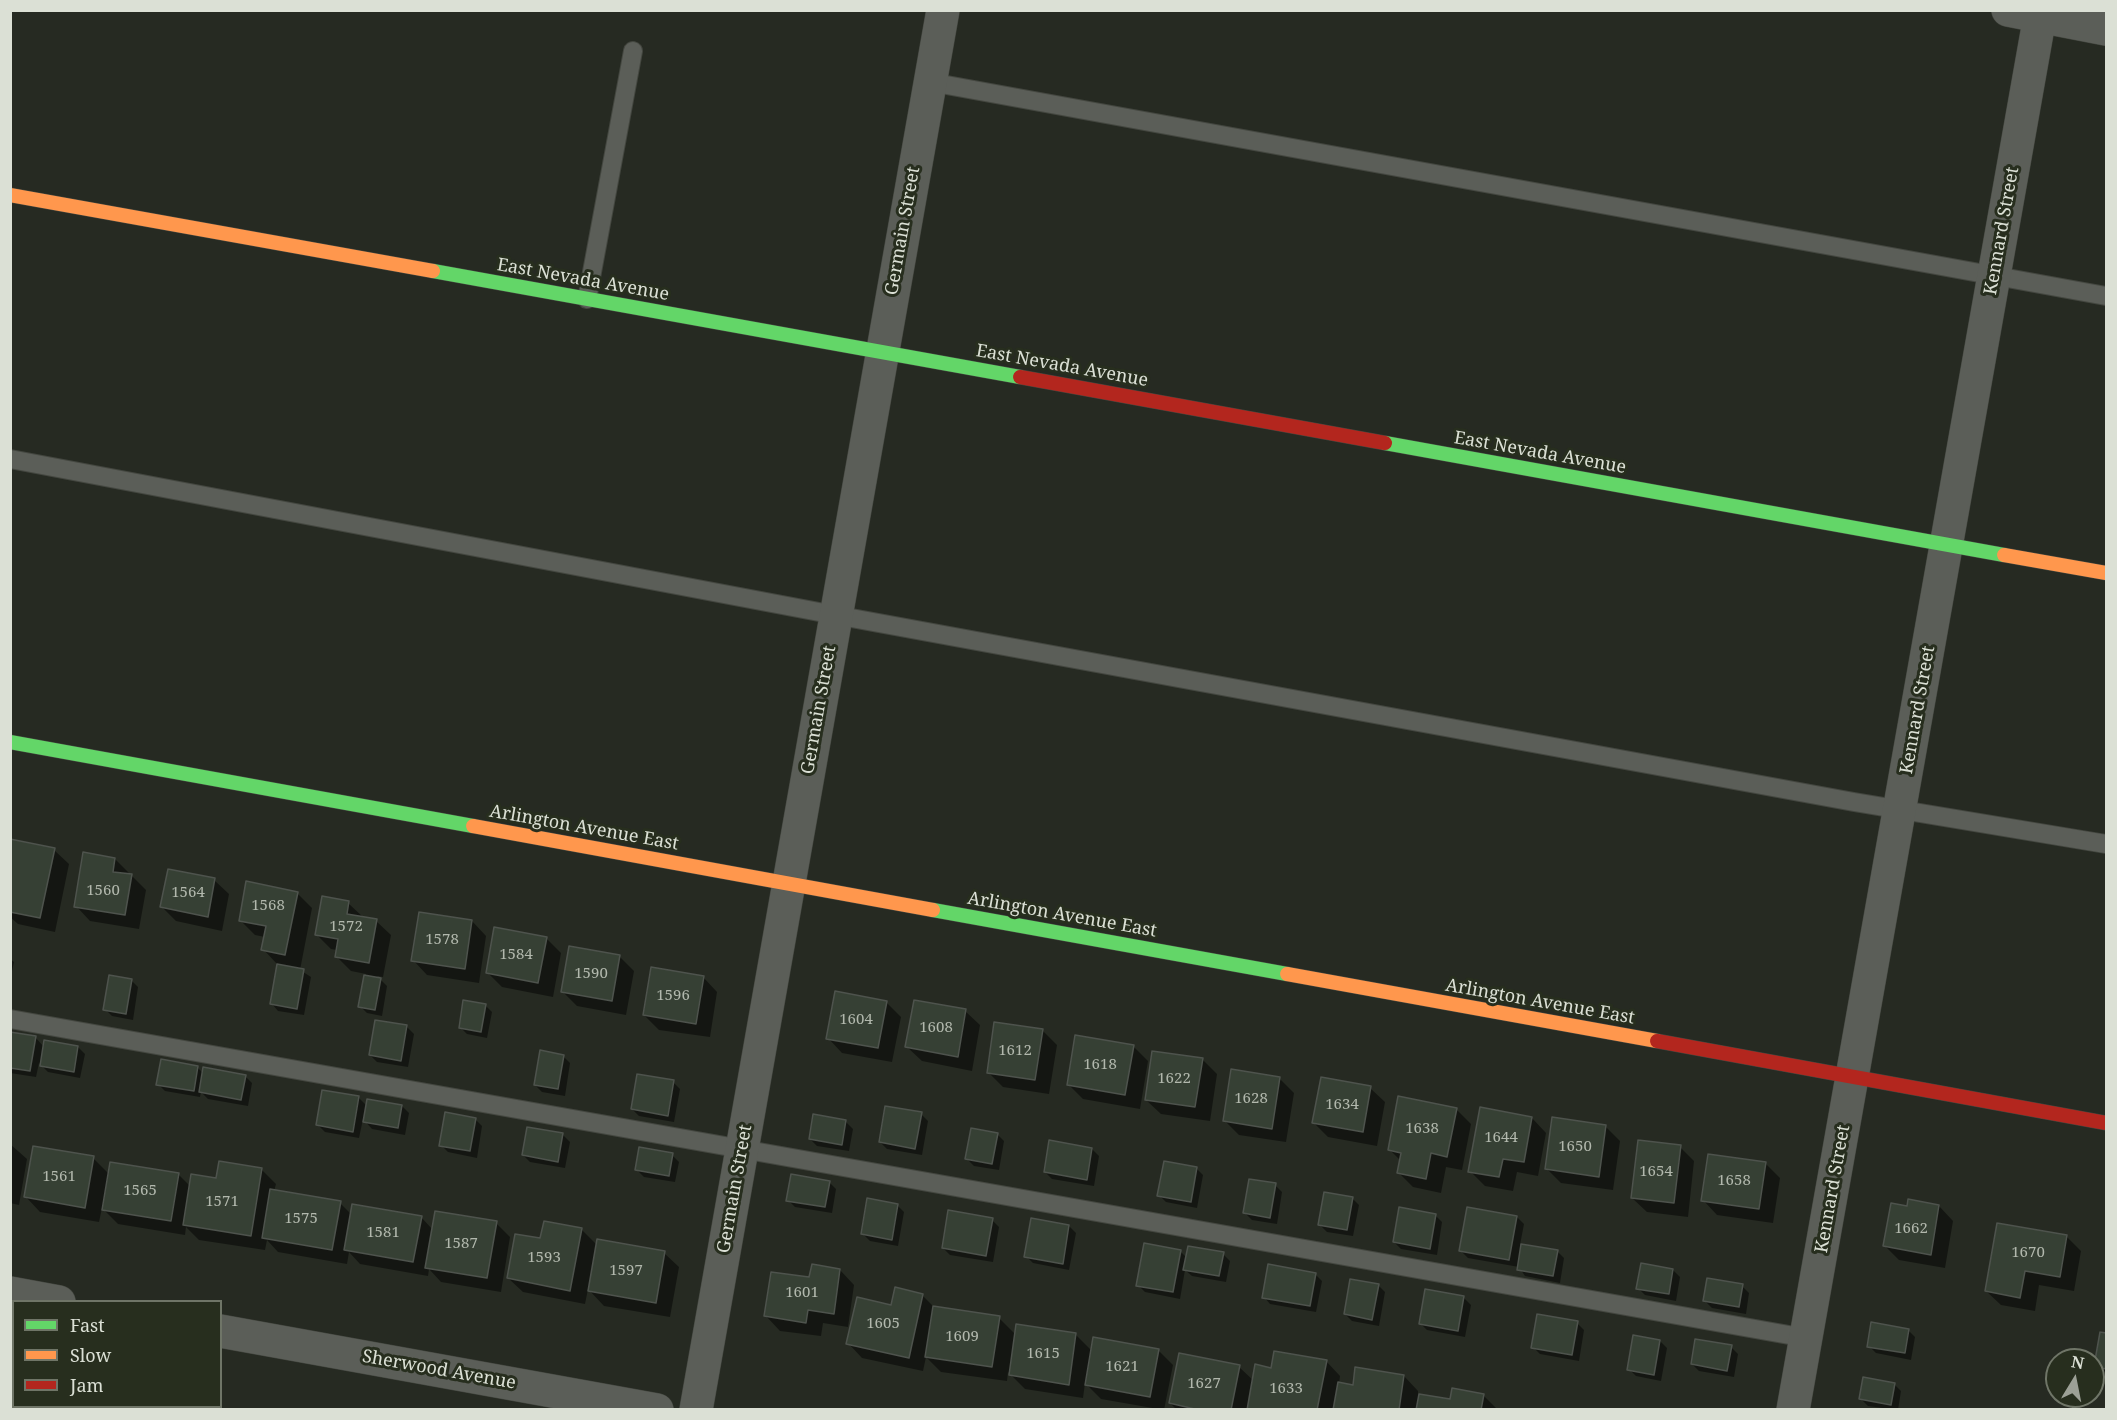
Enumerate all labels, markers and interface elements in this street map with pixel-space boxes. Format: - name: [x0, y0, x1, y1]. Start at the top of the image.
- street label: Germain Street: [881, 165, 925, 297]
- street label: Kennard Street: [1980, 165, 2024, 297]
- street label: East Nevada Avenue: [495, 254, 671, 306]
- street label: East Nevada Avenue: [974, 340, 1150, 392]
- street label: East Nevada Avenue: [1452, 427, 1628, 479]
- street label: Germain Street: [797, 644, 841, 776]
- street label: Kennard Street: [1896, 644, 1940, 776]
- street label: Arlington Avenue East: [488, 801, 680, 855]
- house number: 1560: [86, 882, 120, 900]
- house number: 1564: [171, 884, 205, 902]
- street label: Arlington Avenue East: [966, 888, 1158, 942]
- house number: 1568: [251, 897, 285, 915]
- house number: 1572: [329, 918, 363, 936]
- house number: 1578: [425, 931, 459, 949]
- house number: 1584: [499, 946, 533, 964]
- house number: 1590: [574, 965, 608, 983]
- street label: Arlington Avenue East: [1444, 975, 1636, 1029]
- house number: 1596: [656, 987, 690, 1005]
- house number: 1604: [839, 1011, 873, 1029]
- house number: 1608: [919, 1019, 953, 1037]
- house number: 1612: [998, 1042, 1032, 1060]
- house number: 1618: [1083, 1056, 1117, 1074]
- house number: 1622: [1157, 1070, 1191, 1088]
- house number: 1628: [1234, 1090, 1268, 1108]
- house number: 1634: [1325, 1096, 1359, 1114]
- house number: 1638: [1405, 1120, 1439, 1138]
- street label: Germain Street: [713, 1123, 757, 1255]
- street label: Kennard Street: [1811, 1123, 1855, 1255]
- house number: 1644: [1484, 1129, 1518, 1147]
- house number: 1650: [1558, 1138, 1592, 1156]
- house number: 1654: [1639, 1163, 1673, 1181]
- house number: 1561: [42, 1168, 76, 1186]
- house number: 1658: [1717, 1172, 1751, 1190]
- house number: 1565: [123, 1182, 157, 1200]
- house number: 1571: [205, 1193, 239, 1211]
- house number: 1575: [284, 1210, 318, 1228]
- house number: 1662: [1894, 1220, 1928, 1238]
- house number: 1581: [366, 1224, 400, 1242]
- house number: 1587: [444, 1235, 478, 1253]
- house number: 1670: [2011, 1244, 2045, 1262]
- house number: 1593: [527, 1249, 561, 1267]
- house number: 1597: [609, 1262, 643, 1280]
- house number: 1601: [785, 1284, 819, 1302]
- legend: [12, 1300, 222, 1408]
- text: Fast: [70, 1313, 105, 1337]
- house number: 1605: [866, 1315, 900, 1333]
- house number: 1609: [945, 1328, 979, 1346]
- text: Slow: [70, 1343, 111, 1367]
- house number: 1615: [1026, 1345, 1060, 1363]
- street label: Sherwood Avenue: [360, 1346, 518, 1394]
- north arrow: [2045, 1348, 2105, 1408]
- text: N: [2070, 1350, 2086, 1374]
- house number: 1621: [1105, 1358, 1139, 1376]
- text: Jam: [70, 1373, 104, 1397]
- house number: 1627: [1187, 1375, 1221, 1393]
- house number: 1633: [1269, 1380, 1303, 1398]

